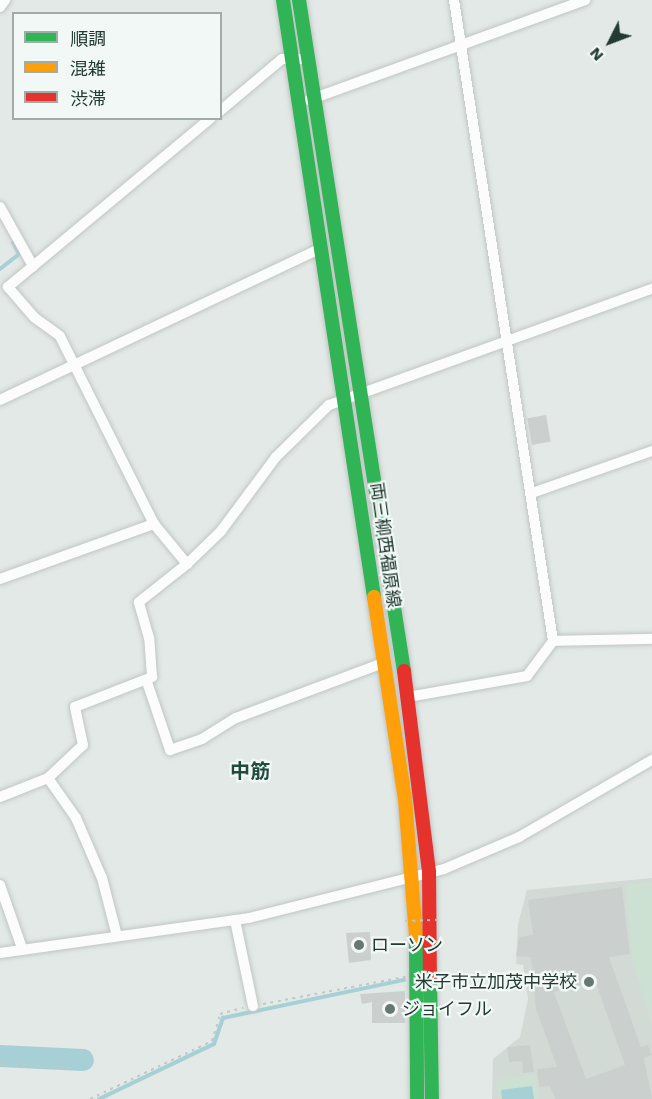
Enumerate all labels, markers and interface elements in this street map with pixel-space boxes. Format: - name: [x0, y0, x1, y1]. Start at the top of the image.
- legend: [12, 12, 222, 120]
- north arrow: [580, 12, 640, 72]
- text: 順調: [70, 28, 106, 49]
- text: N: [585, 44, 607, 65]
- text: 混雑: [70, 58, 106, 79]
- text: 渋滞: [70, 88, 106, 109]
- street label: 両三柳西福原線: [366, 481, 404, 609]
- district label: 中筋: [230, 759, 270, 783]
- place label: ローソン: [371, 934, 443, 956]
- marker: ローソン: [352, 938, 366, 952]
- place label: 米子市立加茂中学校: [415, 971, 577, 993]
- marker: 米子市立加茂中学校: [582, 975, 596, 989]
- place label: ジョイフル: [402, 998, 492, 1020]
- marker: ジョイフル: [383, 1002, 397, 1016]

